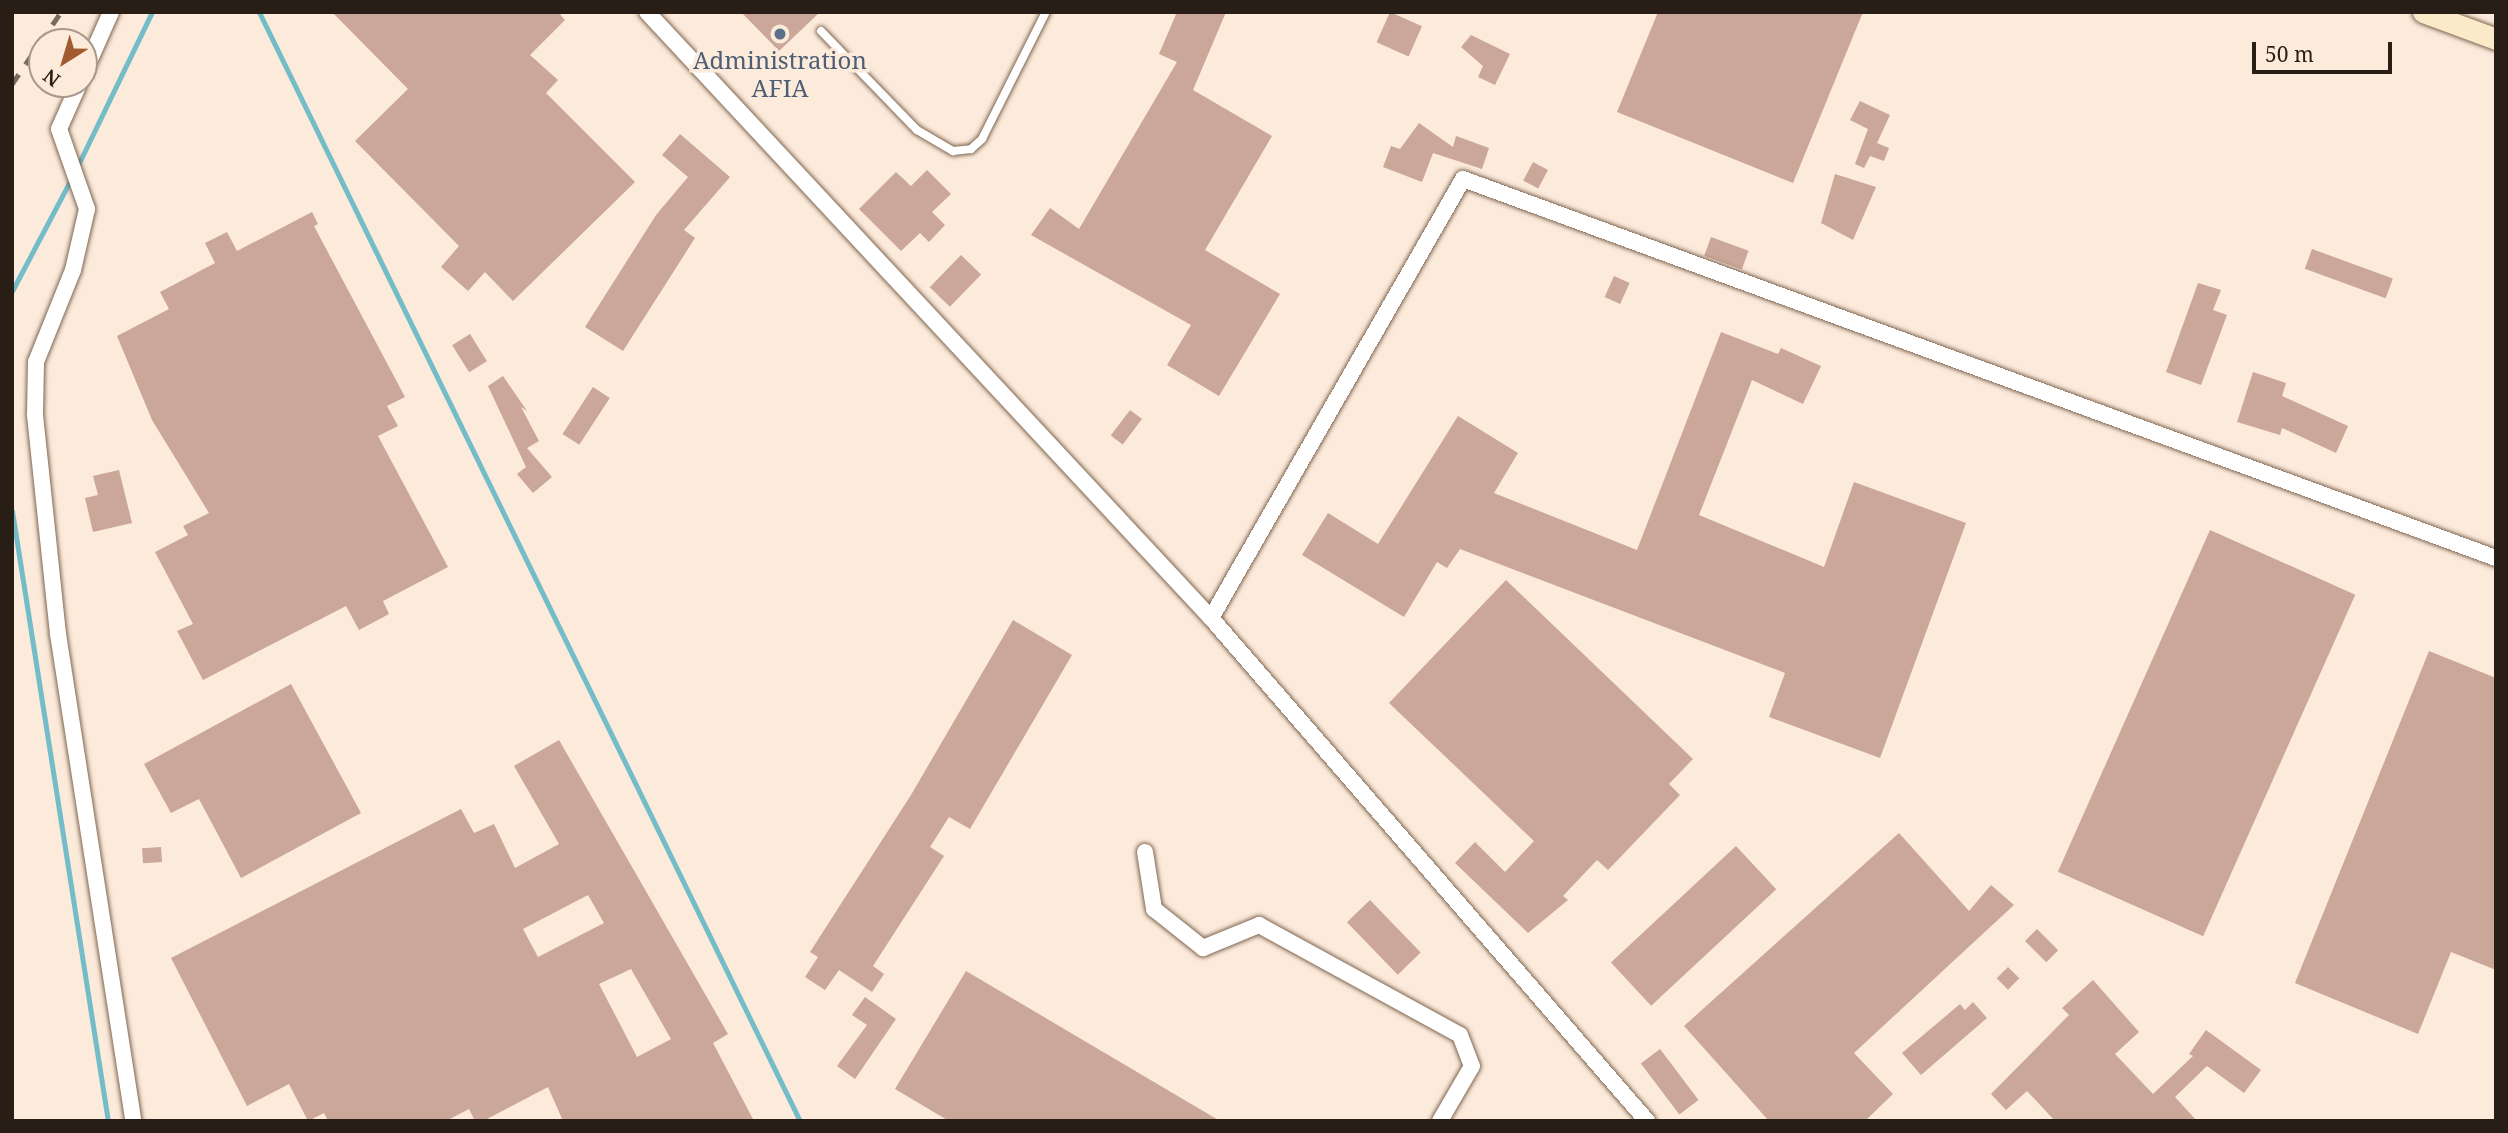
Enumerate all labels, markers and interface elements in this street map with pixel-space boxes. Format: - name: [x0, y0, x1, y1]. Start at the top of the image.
- marker: Administration AFIA: [772, 26, 788, 42]
- north arrow: [28, 28, 98, 98]
- scale bar: [2256, 28, 2396, 72]
- text: 50 m: [2265, 40, 2314, 68]
- place label: Administration AFIA: [693, 46, 867, 102]
- text: N: [38, 63, 65, 93]

